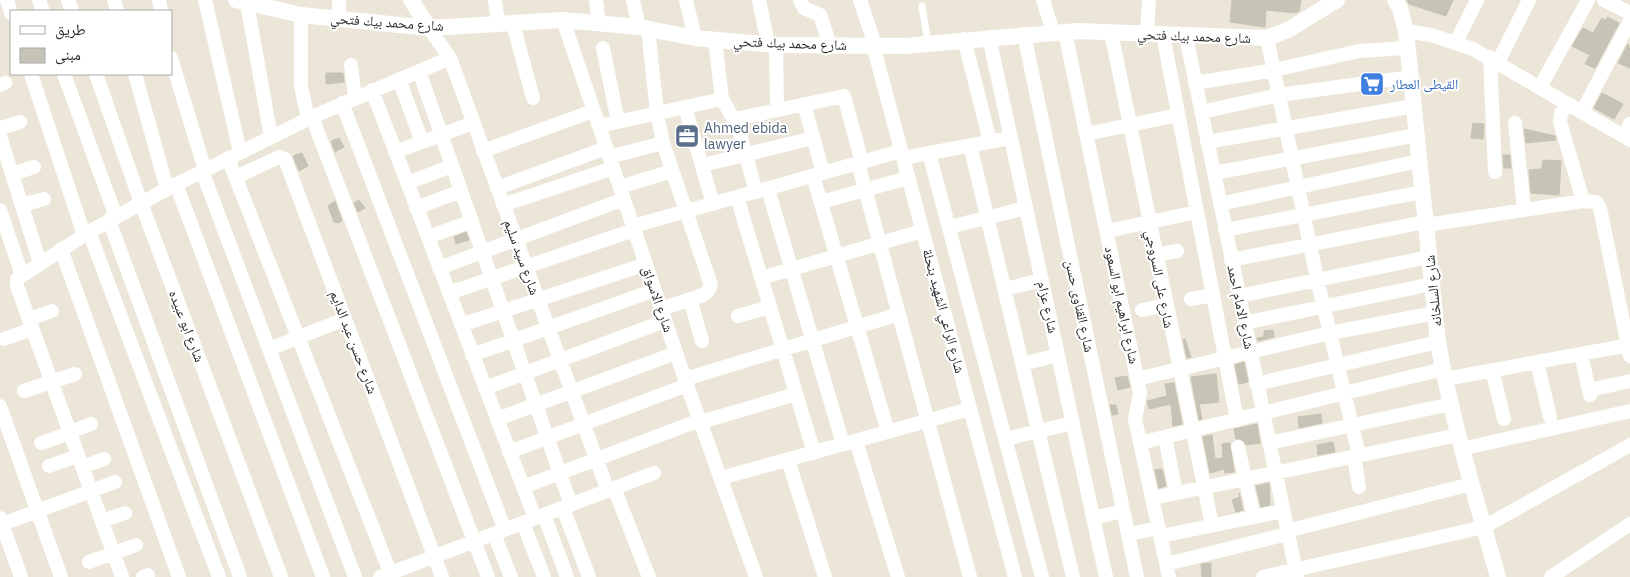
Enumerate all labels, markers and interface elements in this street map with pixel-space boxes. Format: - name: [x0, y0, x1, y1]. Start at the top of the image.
- street label: شارع محمد بيك فتحي: [329, 9, 444, 37]
- legend: [10, 10, 172, 75]
- text: طريق: [55, 20, 86, 40]
- street label: شارع محمد بيك فتحي: [1137, 25, 1251, 50]
- street label: شارع محمد بيك فتحي: [733, 32, 847, 57]
- text: مبنى: [55, 45, 81, 65]
- supermarket icon: القيطى العطار: [1359, 71, 1385, 97]
- place label: القيطى العطار: [1389, 75, 1458, 93]
- place label: Ahmed ebida lawyer: [704, 119, 788, 153]
- office icon: Ahmed ebida lawyer: [674, 123, 700, 149]
- street label: شارع سيد سليم: [499, 217, 544, 298]
- street label: شارع على السروجي: [1139, 228, 1178, 330]
- street label: شارع ابراهيم ابو السعود: [1100, 245, 1143, 366]
- street label: شارع الراعي الشهيد بنحلة: [916, 247, 969, 376]
- street label: شارع السلخانه: [1420, 254, 1447, 328]
- street label: شارع القناوى حسن: [1060, 258, 1099, 354]
- street label: شارع الامام احمد: [1222, 263, 1259, 351]
- street label: شارع الاسواق: [637, 264, 678, 335]
- street label: شارع عزام: [1033, 279, 1062, 335]
- street label: شارع ابو عبيده: [164, 288, 209, 365]
- street label: شارع حسن عبد الدايم: [325, 288, 382, 397]

